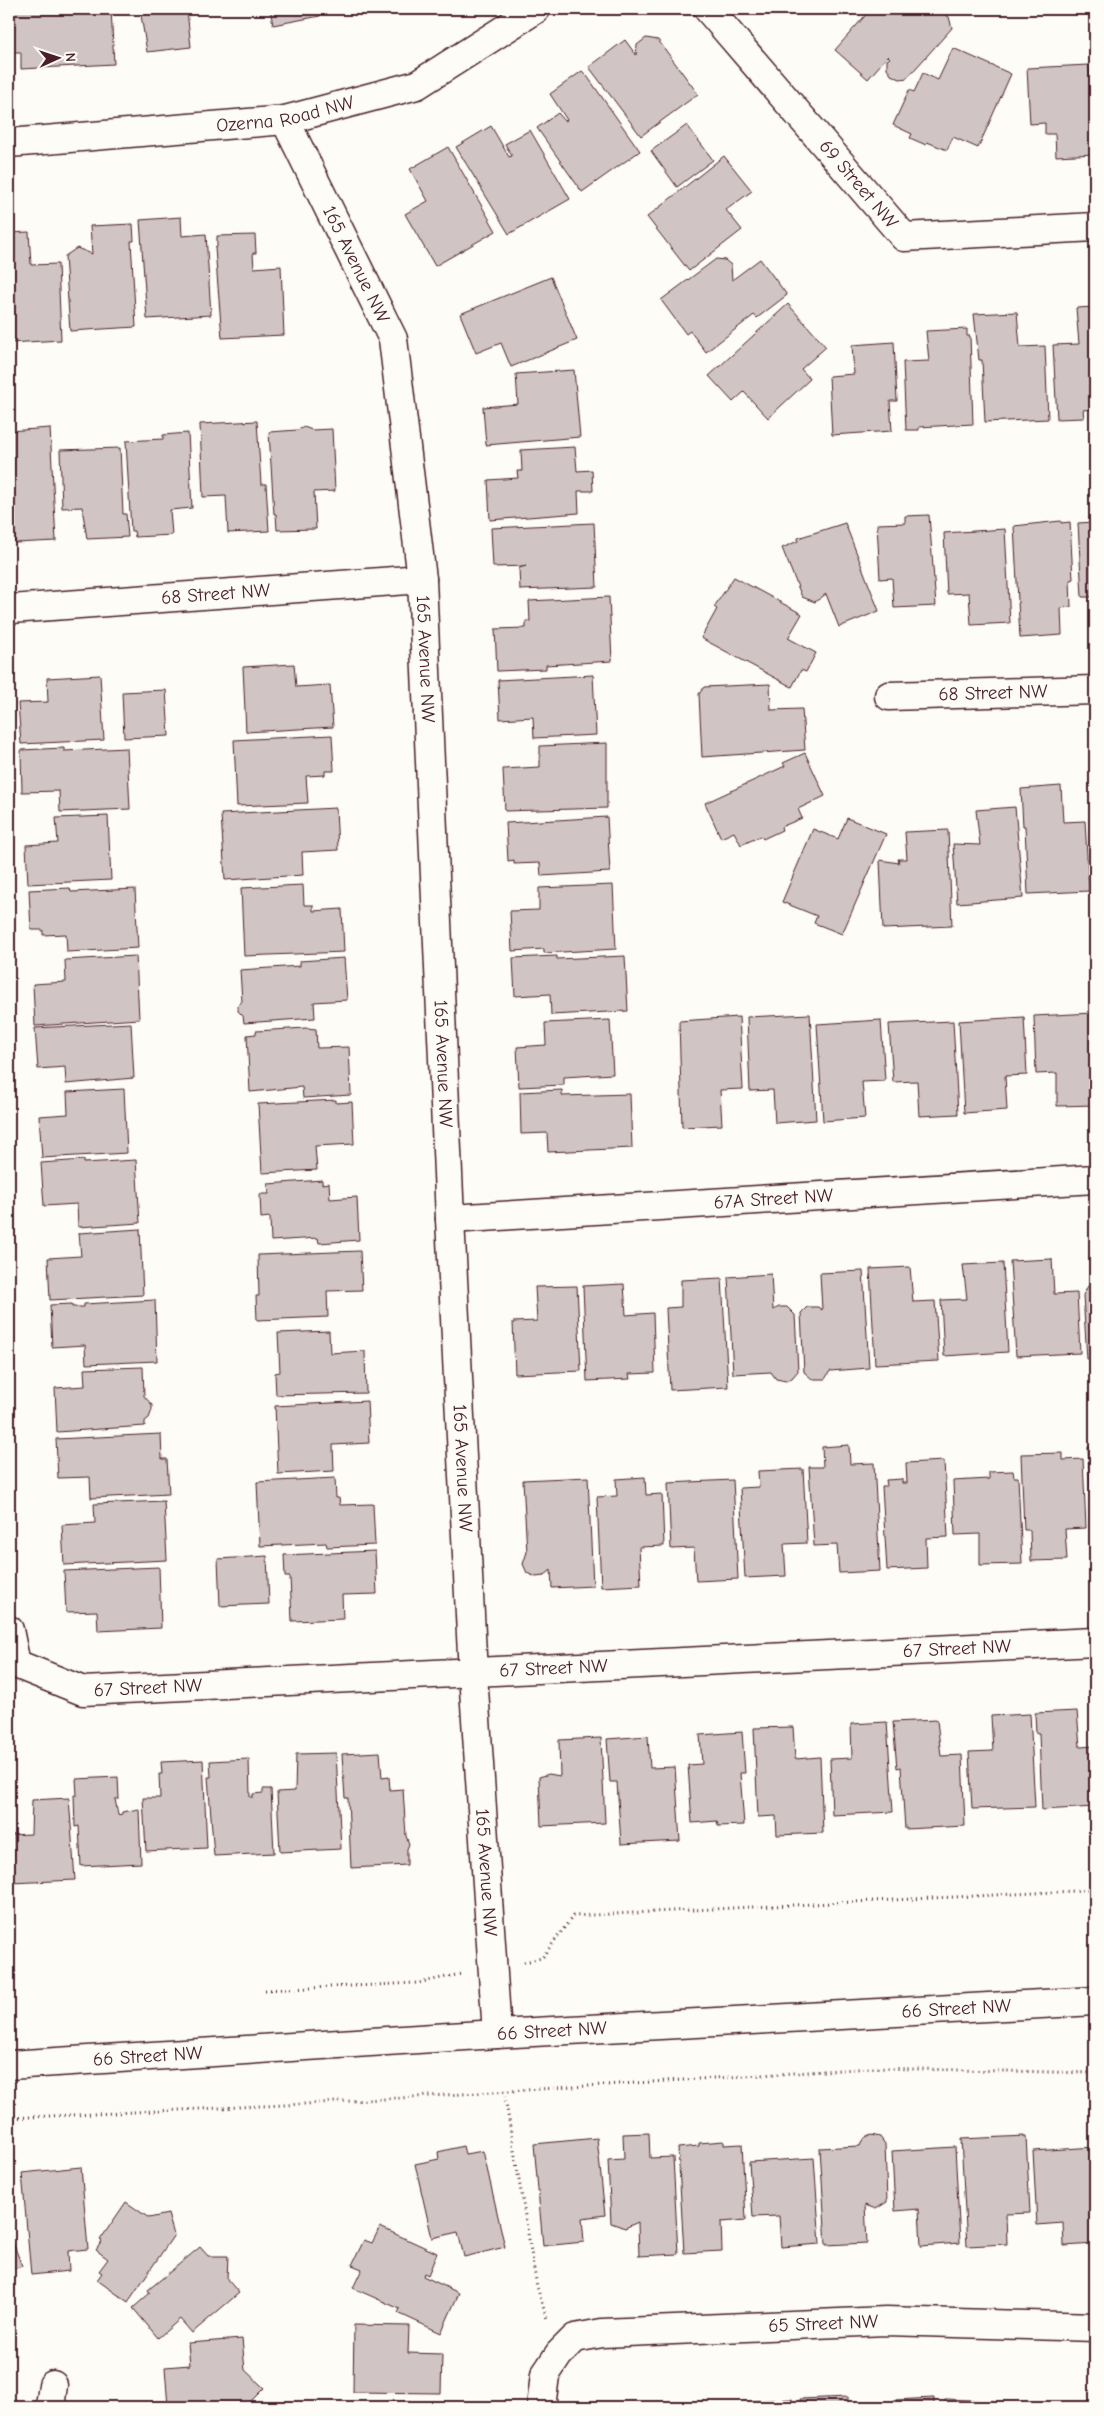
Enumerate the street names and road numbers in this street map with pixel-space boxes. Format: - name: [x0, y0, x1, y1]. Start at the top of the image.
- street label: Ozerna Road NW: [215, 91, 357, 137]
- street label: 69 Street NW: [814, 135, 903, 233]
- street label: 165 Avenue NW: [318, 202, 395, 327]
- street label: 68 Street NW: [160, 579, 272, 609]
- street label: 165 Avenue NW: [412, 595, 439, 724]
- street label: 68 Street NW: [938, 680, 1048, 706]
- street label: 165 Avenue NW: [429, 999, 457, 1128]
- street label: 67A Street NW: [713, 1184, 834, 1214]
- street label: 165 Avenue NW: [448, 1404, 477, 1533]
- street label: 67 Street NW: [902, 1635, 1012, 1662]
- street label: 67 Street NW: [499, 1655, 609, 1682]
- street label: 67 Street NW: [93, 1674, 203, 1701]
- street label: 165 Avenue NW: [471, 1808, 501, 1937]
- street label: 66 Street NW: [901, 1995, 1012, 2023]
- street label: 66 Street NW: [496, 2017, 608, 2045]
- street label: 66 Street NW: [92, 2042, 204, 2071]
- street label: 65 Street NW: [768, 2310, 879, 2337]

